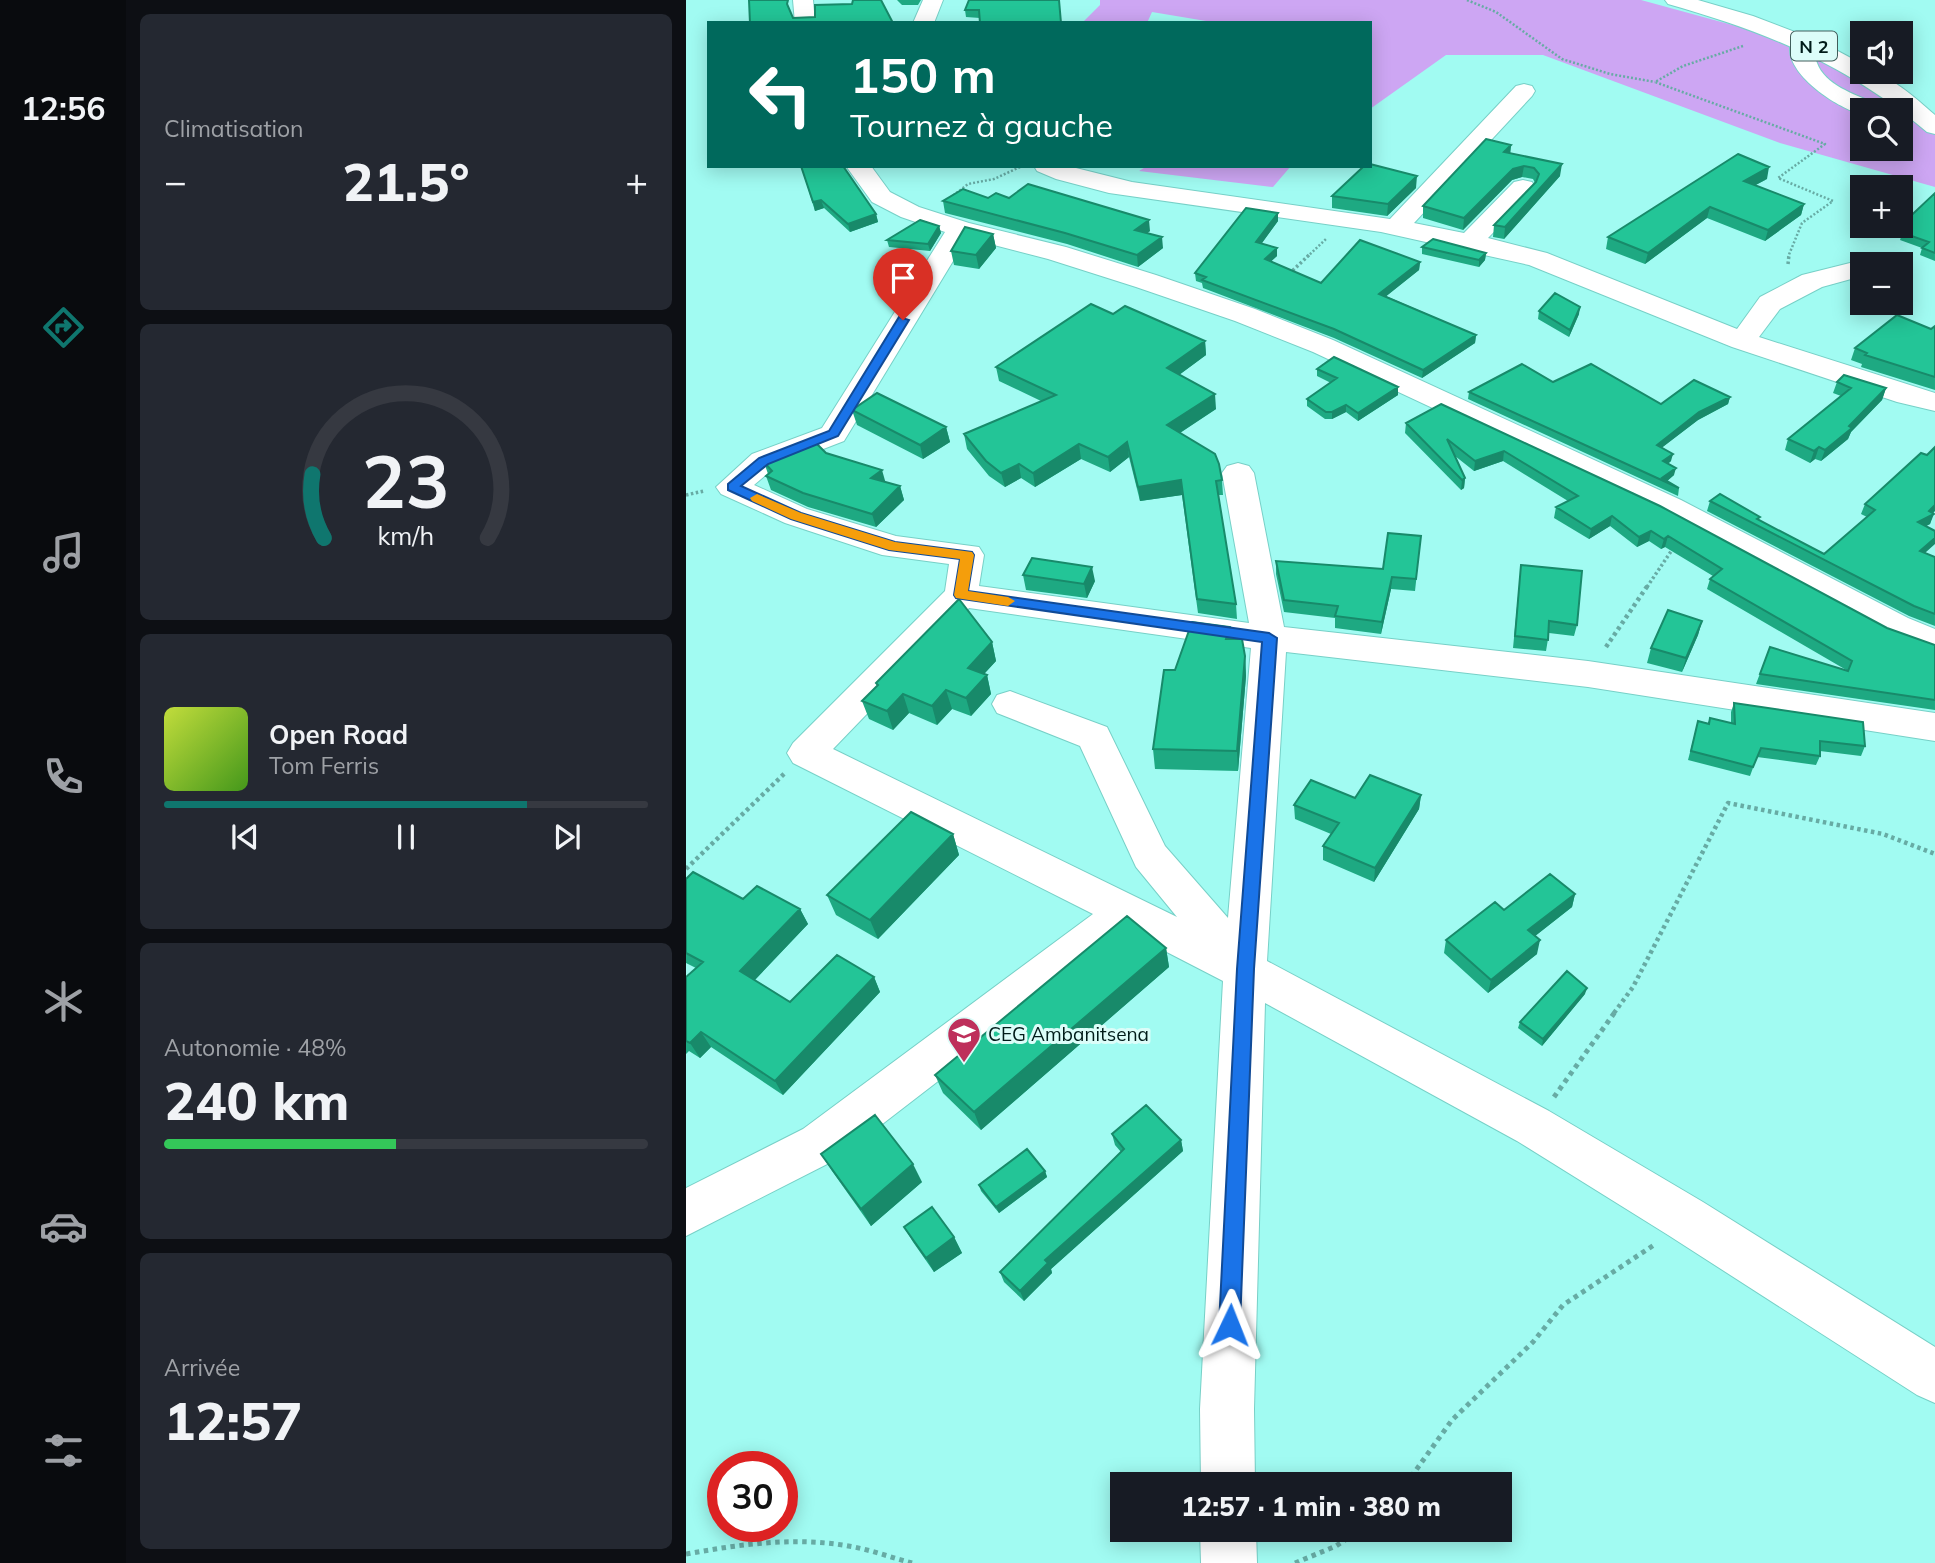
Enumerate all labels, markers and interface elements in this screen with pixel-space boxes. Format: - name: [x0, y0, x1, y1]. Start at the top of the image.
- map controls: [1850, 21, 1913, 315]
- button: sound: [1850, 21, 1913, 84]
- road number: N 2: [1791, 32, 1837, 60]
- text: 150 m: [850, 44, 996, 105]
- icon: left: [735, 49, 826, 140]
- text: 12:56: [21, 88, 105, 128]
- button: search: [1850, 98, 1913, 161]
- text: Tournez à gauche: [850, 105, 1113, 145]
- text: Climatisation: [164, 114, 304, 143]
- text: 21.5°: [342, 149, 470, 214]
- text: −: [164, 157, 187, 205]
- text: +: [625, 157, 648, 205]
- button: +: [1850, 175, 1913, 238]
- pin: [873, 248, 933, 320]
- button: −: [1850, 252, 1913, 315]
- icon: arrive: [884, 259, 922, 297]
- icon: directions: [39, 303, 88, 352]
- text: 23: [362, 435, 450, 526]
- text: km/h: [378, 519, 434, 550]
- icon: music: [39, 528, 88, 577]
- text: Open Road: [269, 718, 408, 751]
- text: Tom Ferris: [269, 751, 379, 780]
- icon: phone: [39, 752, 88, 801]
- icon: previous: [226, 818, 264, 856]
- icon: pause: [387, 818, 425, 856]
- icon: next: [548, 818, 586, 856]
- icon: climate: [39, 977, 88, 1026]
- school or university icon: CEG Ambanitsena: [945, 1015, 983, 1064]
- place label: CEG Ambanitsena: [988, 1022, 1149, 1046]
- text: Autonomie · 48%: [164, 1033, 347, 1062]
- text: 240 km: [164, 1068, 349, 1133]
- icon: car: [39, 1202, 88, 1251]
- position arrow: [1193, 1288, 1267, 1362]
- text: Arrivée: [164, 1353, 240, 1382]
- text: 12:57: [164, 1388, 302, 1453]
- icon: filters: [39, 1426, 88, 1475]
- speed limit sign: 30: [707, 1451, 798, 1542]
- text: 12:57 · 1 min · 380 m: [1181, 1490, 1441, 1523]

